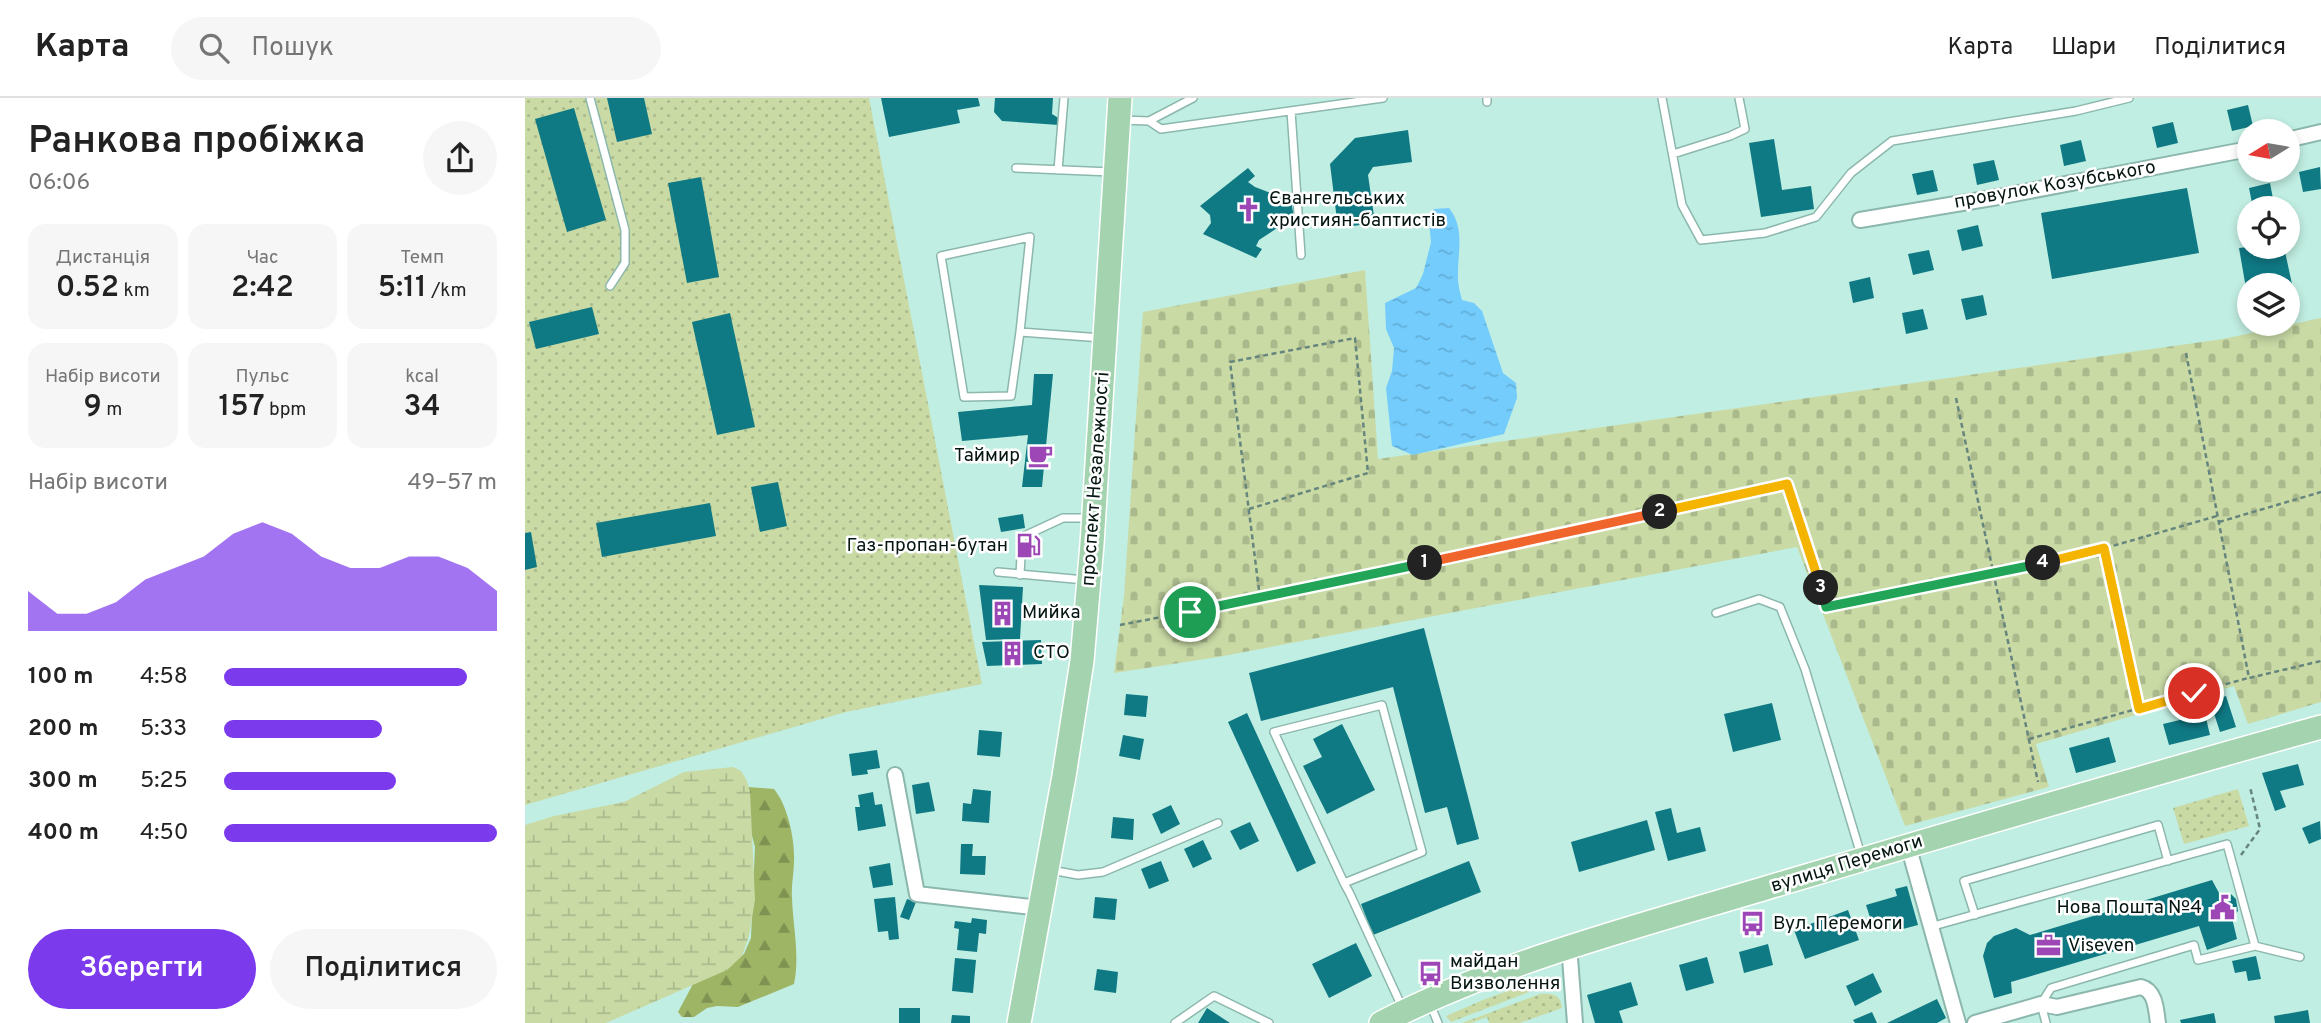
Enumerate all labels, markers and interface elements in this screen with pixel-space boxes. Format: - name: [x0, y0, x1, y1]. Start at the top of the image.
- search box: [171, 17, 661, 80]
- text: Карта: [35, 27, 129, 69]
- icon: search: [195, 29, 233, 67]
- text: Пошук: [251, 32, 334, 65]
- text: Карта: [1948, 33, 2013, 63]
- text: Шари: [2051, 33, 2116, 63]
- text: Поділитися: [2154, 33, 2286, 63]
- text: Ранкова пробіжка: [28, 118, 365, 167]
- north arrow: [2237, 119, 2299, 182]
- map controls: [2237, 119, 2300, 336]
- button: share: [423, 121, 497, 195]
- street label: провулок Козубського: [1952, 155, 2158, 215]
- text: 06:06: [28, 169, 90, 198]
- place label: Євангельських християн-баптистів: [1269, 187, 1446, 233]
- church icon: Євангельських християн-баптистів: [1235, 196, 1263, 224]
- button: locate: [2237, 196, 2300, 259]
- text: Дистанція: [56, 246, 150, 270]
- text: Час: [246, 246, 279, 270]
- text: Темп: [400, 246, 444, 270]
- text: 0.52: [56, 270, 119, 307]
- text: 2:42: [231, 270, 294, 307]
- text: 5:11: [378, 270, 427, 307]
- button: layers: [2237, 273, 2300, 336]
- text: km: [119, 279, 150, 303]
- text: /km: [427, 279, 467, 303]
- text: Набір висоти: [45, 365, 161, 389]
- text: Пульс: [235, 365, 290, 389]
- text: kcal: [405, 365, 439, 389]
- street label: проспект Незалежності: [1077, 371, 1115, 587]
- text: 9: [83, 389, 102, 426]
- text: 157: [219, 389, 265, 426]
- text: 34: [404, 389, 441, 426]
- text: m: [102, 398, 122, 422]
- text: bpm: [265, 398, 306, 422]
- cafe icon: Таймир: [1026, 442, 1054, 470]
- place label: Таймир: [954, 444, 1020, 468]
- text: Набір висоти: [28, 469, 168, 498]
- text: 49–57 m: [408, 469, 497, 498]
- pin: 2: [1643, 494, 1677, 530]
- text: 2: [1654, 499, 1665, 523]
- fuel station icon: Газ-пропан-бутан: [1014, 532, 1042, 560]
- place label: Газ-пропан-бутан: [847, 534, 1008, 558]
- pin: 1: [1408, 546, 1443, 580]
- pin: 4: [2025, 546, 2061, 580]
- text: 1: [1421, 550, 1428, 574]
- text: 4: [2036, 550, 2049, 574]
- pin: 3: [1803, 570, 1839, 606]
- text: 3: [1815, 575, 1826, 599]
- pin: [1160, 582, 1220, 642]
- icon: arrive: [1171, 593, 1209, 631]
- building icon: Мийка: [988, 599, 1016, 627]
- place label: Мийка: [1022, 601, 1081, 625]
- building icon: СТО: [999, 639, 1027, 667]
- place label: СТО: [1033, 641, 1070, 665]
- text: 100 m: [28, 663, 93, 692]
- text: 4:58: [140, 663, 188, 692]
- pin: [2164, 663, 2224, 723]
- icon: check: [2175, 674, 2213, 712]
- text: 200 m: [28, 715, 98, 744]
- text: 5:33: [140, 715, 187, 744]
- text: 300 m: [28, 767, 98, 796]
- text: 5:25: [140, 767, 188, 796]
- text: 400 m: [28, 819, 99, 848]
- text: 4:50: [140, 819, 188, 848]
- street label: вулиця Перемоги: [1768, 829, 1926, 899]
- public building icon: Нова Пошта №4: [2208, 894, 2236, 922]
- place label: Нова Пошта №4: [2056, 896, 2202, 920]
- bus stop icon: Вул. Перемоги: [1739, 910, 1767, 938]
- place label: Вул. Перемоги: [1773, 912, 1903, 936]
- button: Зберегти: [28, 929, 256, 1009]
- button: Поділитися: [270, 929, 497, 1009]
- office icon: Viseven: [2034, 932, 2062, 960]
- place label: Viseven: [2068, 934, 2135, 958]
- place label: майдан Визволення: [1450, 950, 1560, 996]
- bus stop icon: майдан Визволення: [1416, 959, 1444, 987]

